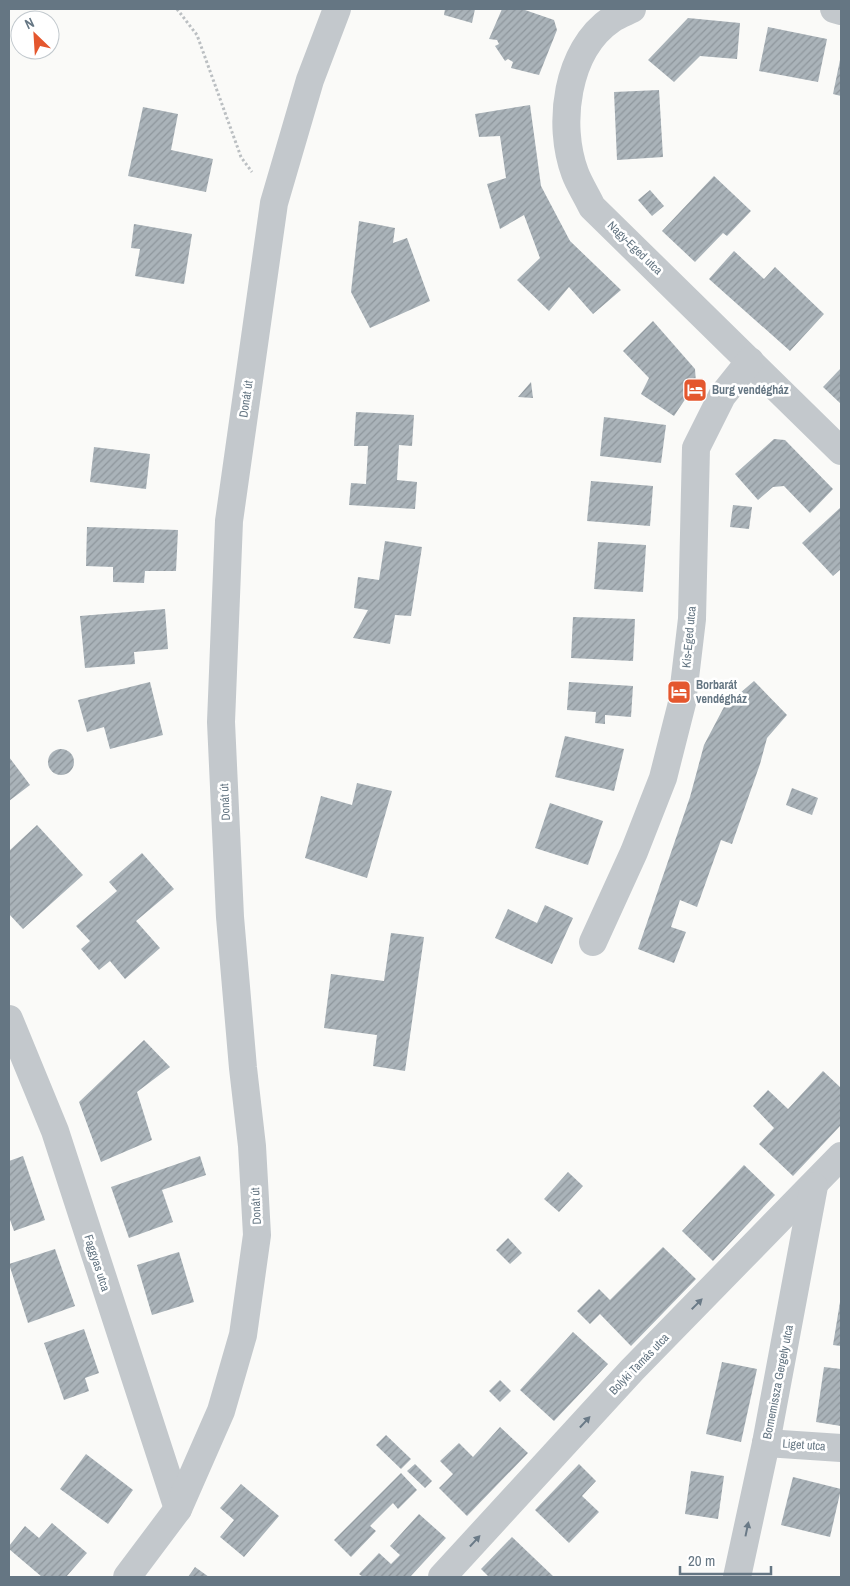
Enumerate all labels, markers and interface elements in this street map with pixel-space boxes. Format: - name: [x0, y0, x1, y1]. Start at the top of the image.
- north arrow: [10, 10, 60, 60]
- text: N: [22, 13, 37, 33]
- street label: Nagy-Eged utca: [604, 218, 666, 279]
- hotel icon: Burg vendégház: [682, 377, 708, 403]
- street label: Donát út: [235, 379, 257, 419]
- place label: Burg vendégház: [712, 382, 789, 398]
- street label: Kis-Eged utca: [678, 605, 700, 668]
- place label: Borbarát vendégház: [696, 677, 747, 707]
- hotel icon: Borbarát vendégház: [666, 679, 692, 705]
- street label: Donát út: [216, 783, 234, 821]
- street label: Donát út: [247, 1187, 265, 1225]
- street label: Faggyas utca: [80, 1233, 114, 1294]
- one-way arrow: [691, 1298, 703, 1310]
- street label: Bornemissza Gergely utca: [759, 1323, 797, 1440]
- street label: Bolyki Tamás utca: [606, 1329, 673, 1398]
- one-way arrow: [579, 1416, 591, 1428]
- street label: Liget utca: [782, 1436, 827, 1455]
- one-way arrow: [743, 1522, 751, 1537]
- one-way arrow: [469, 1536, 481, 1548]
- scale bar: [680, 1544, 771, 1576]
- text: 20 m: [688, 1550, 715, 1571]

